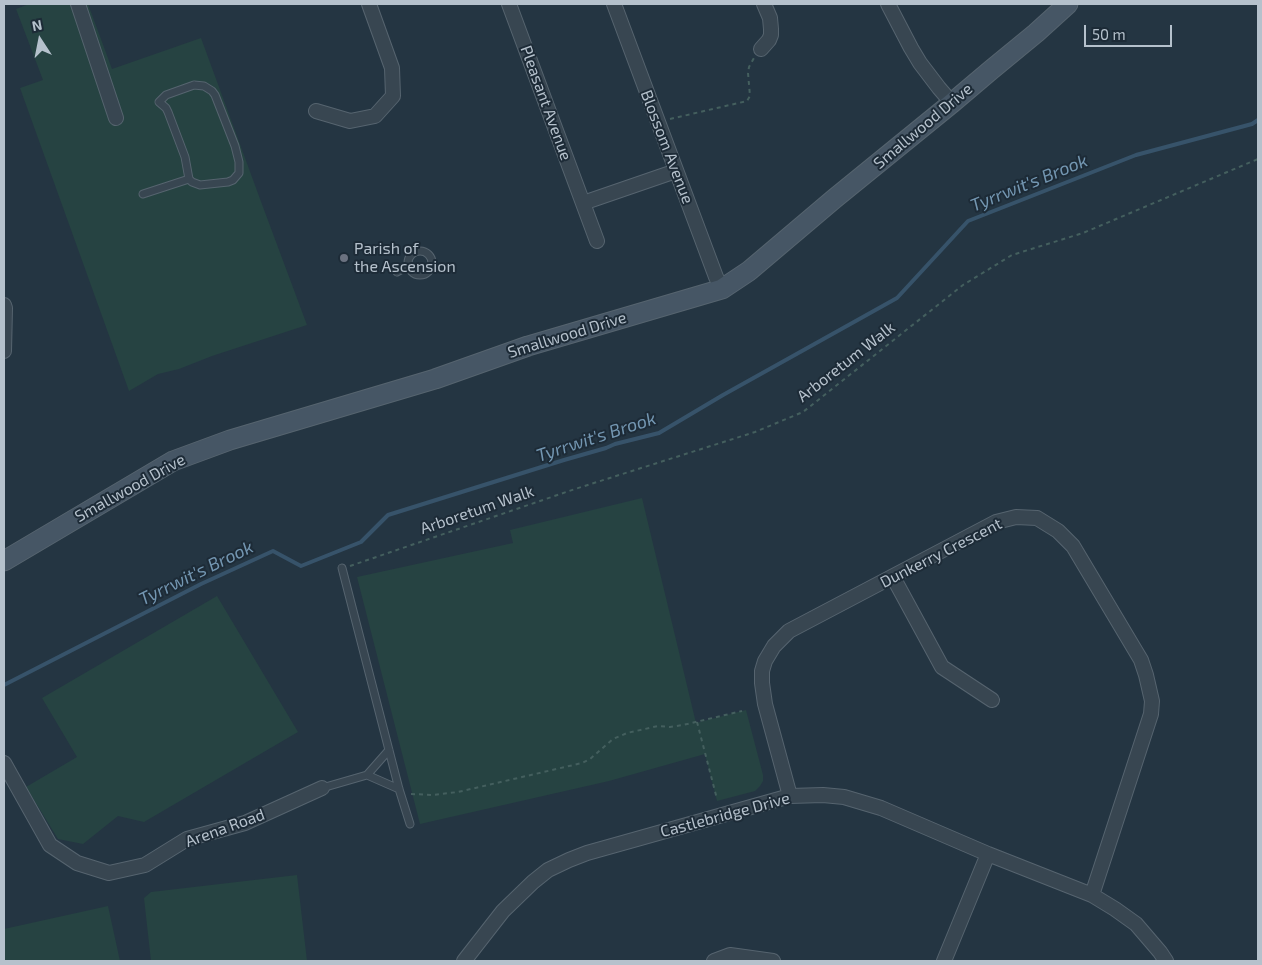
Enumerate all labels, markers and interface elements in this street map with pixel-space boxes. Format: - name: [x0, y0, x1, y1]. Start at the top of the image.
- north arrow: [15, 15, 65, 65]
- text: N: [30, 15, 44, 34]
- scale bar: [1087, 15, 1174, 47]
- text: 50 m: [1092, 25, 1126, 43]
- street label: Pleasant Avenue: [516, 43, 576, 163]
- street label: Smallwood Drive: [870, 79, 976, 173]
- street label: Blossom Avenue: [636, 87, 698, 207]
- water label: Tyrrwit's Brook: [967, 150, 1091, 216]
- place label: Parish of the Ascension: [354, 239, 456, 277]
- marker: Parish of the Ascension: [338, 252, 350, 264]
- street label: Smallwood Drive: [505, 308, 629, 362]
- street label: Arboretum Walk: [793, 318, 899, 406]
- water label: Tyrrwit's Brook: [533, 407, 659, 467]
- street label: Smallwood Drive: [72, 450, 188, 526]
- street label: Arboretum Walk: [418, 482, 536, 538]
- street label: Dunkerry Crescent: [877, 514, 1005, 592]
- water label: Tyrrwit's Brook: [135, 536, 257, 610]
- street label: Castlebridge Drive: [658, 788, 792, 842]
- street label: Arena Road: [183, 805, 267, 851]

